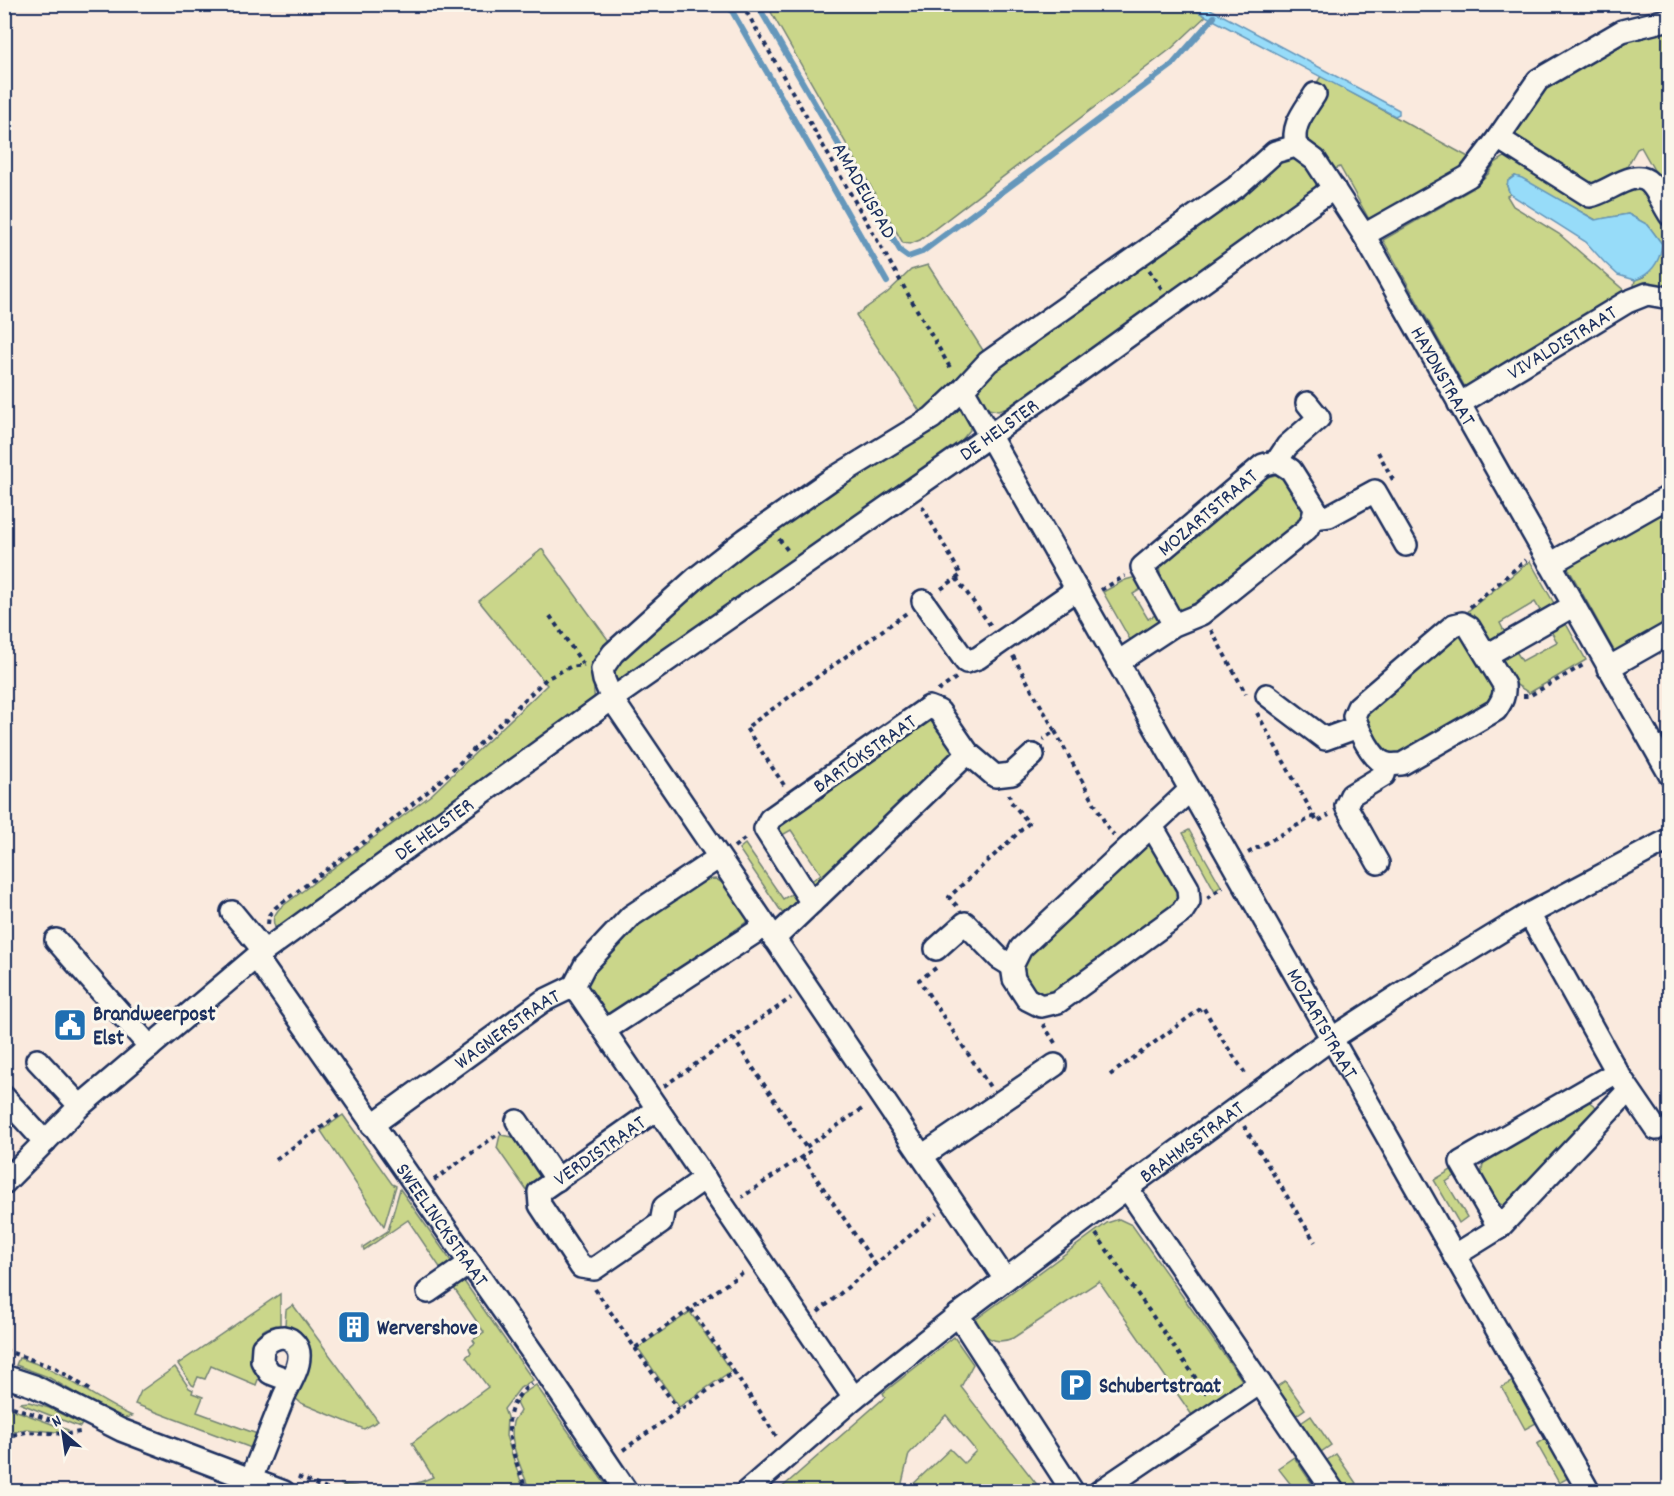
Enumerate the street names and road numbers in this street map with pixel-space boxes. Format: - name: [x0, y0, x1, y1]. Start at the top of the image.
- street label: AMADEUSPAD: [823, 138, 902, 245]
- street label: VIVALDISTRAAT: [1503, 299, 1624, 389]
- street label: HAYDNSTRAAT: [1401, 322, 1482, 433]
- street label: DE HELSTER: [954, 393, 1046, 470]
- street label: MOZARTSTRAAT: [1152, 463, 1266, 565]
- street label: BARTÓKSTRAAT: [808, 708, 924, 802]
- street label: DE HELSTER: [389, 792, 481, 870]
- street label: MOZARTSTRAAT: [1277, 964, 1364, 1086]
- street label: WAGNERSTRAAT: [449, 983, 566, 1078]
- street label: BRAHMSSTRAAT: [1134, 1095, 1252, 1192]
- street label: VERDISTRAAT: [549, 1109, 653, 1195]
- street label: SWEELINCKSTRAAT: [386, 1158, 495, 1295]

